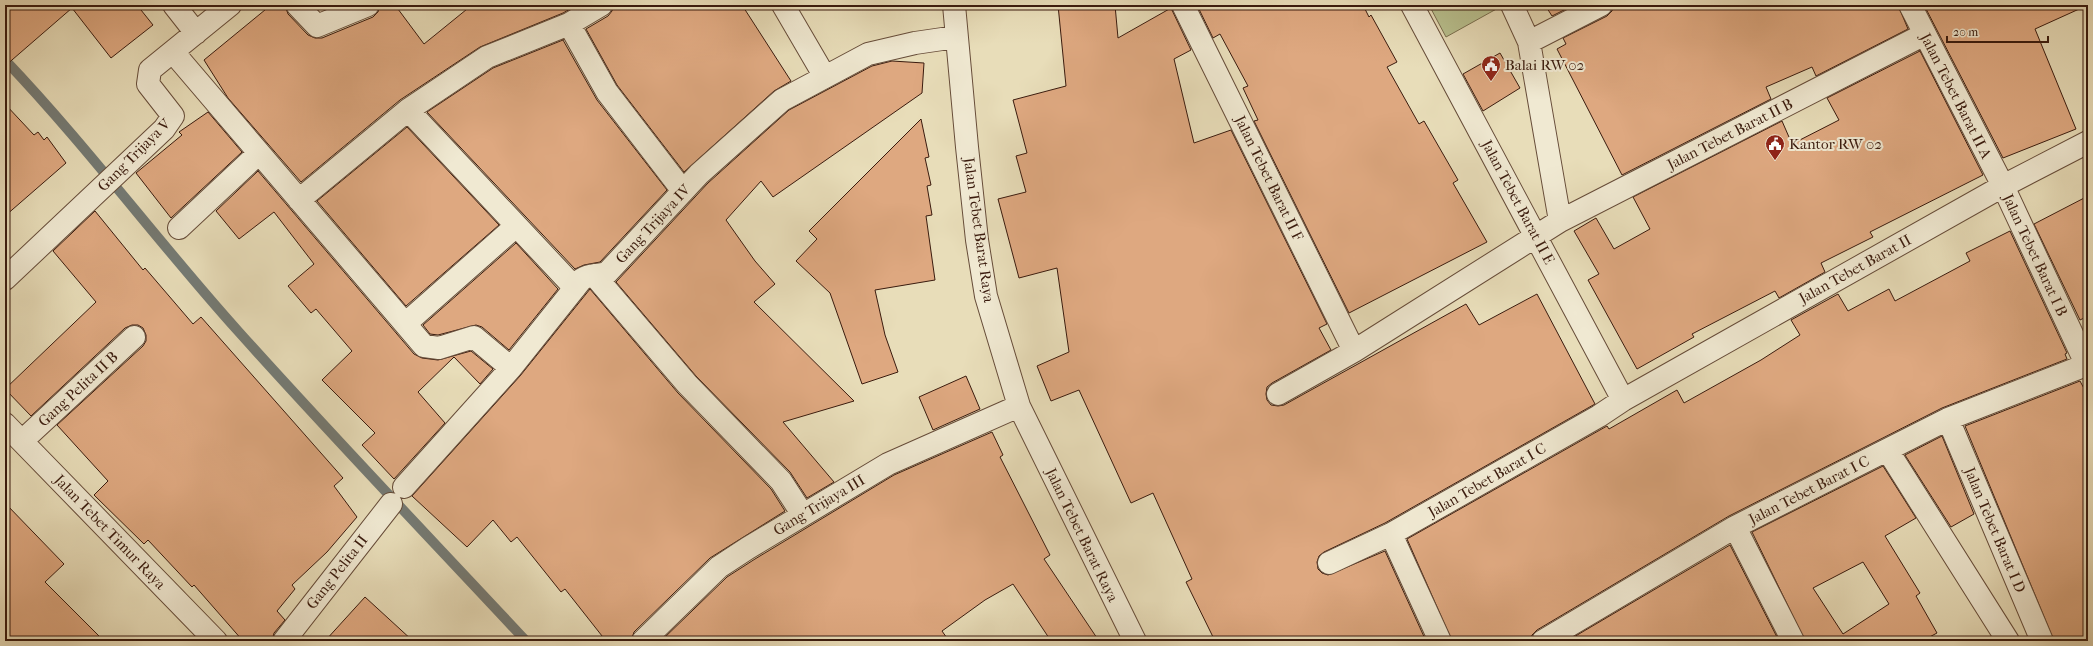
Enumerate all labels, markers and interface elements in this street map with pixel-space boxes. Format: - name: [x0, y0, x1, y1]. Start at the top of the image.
- scale bar: [1947, 18, 2048, 44]
- text: 20 m: [1953, 25, 1978, 39]
- street label: Jalan Tebet Barat II A: [1916, 29, 1996, 162]
- public building icon: Balai RW 02: [1480, 54, 1502, 82]
- place label: Balai RW 02: [1505, 56, 1585, 74]
- street label: Jalan Tebet Barat II B: [1663, 95, 1796, 174]
- street label: Jalan Tebet Barat II F: [1230, 112, 1307, 243]
- street label: Gang Trijaya V: [94, 114, 175, 195]
- public building icon: Kantor RW 02: [1764, 133, 1786, 161]
- place label: Kantor RW 02: [1789, 135, 1882, 153]
- street label: Jalan Tebet Barat II E: [1477, 136, 1558, 267]
- street label: Jalan Tebet Barat Raya: [960, 155, 998, 305]
- street label: Gang Trijaya IV: [612, 180, 695, 267]
- street label: Jalan Tebet Barat I B: [1998, 190, 2071, 319]
- street label: Jalan Tebet Barat II: [1795, 231, 1914, 308]
- street label: Gang Pelita II B: [34, 348, 122, 430]
- street label: Jalan Tebet Barat I C: [1424, 439, 1549, 522]
- street label: Jalan Tebet Barat I C: [1745, 452, 1872, 529]
- street label: Jalan Tebet Barat Raya: [1041, 464, 1123, 606]
- street label: Jalan Tebet Barat I D: [1960, 464, 2030, 595]
- street label: Jalan Tebet Timur Raya: [50, 470, 170, 594]
- street label: Gang Trijaya III: [770, 471, 868, 539]
- street label: Gang Pelita II: [302, 531, 372, 613]

